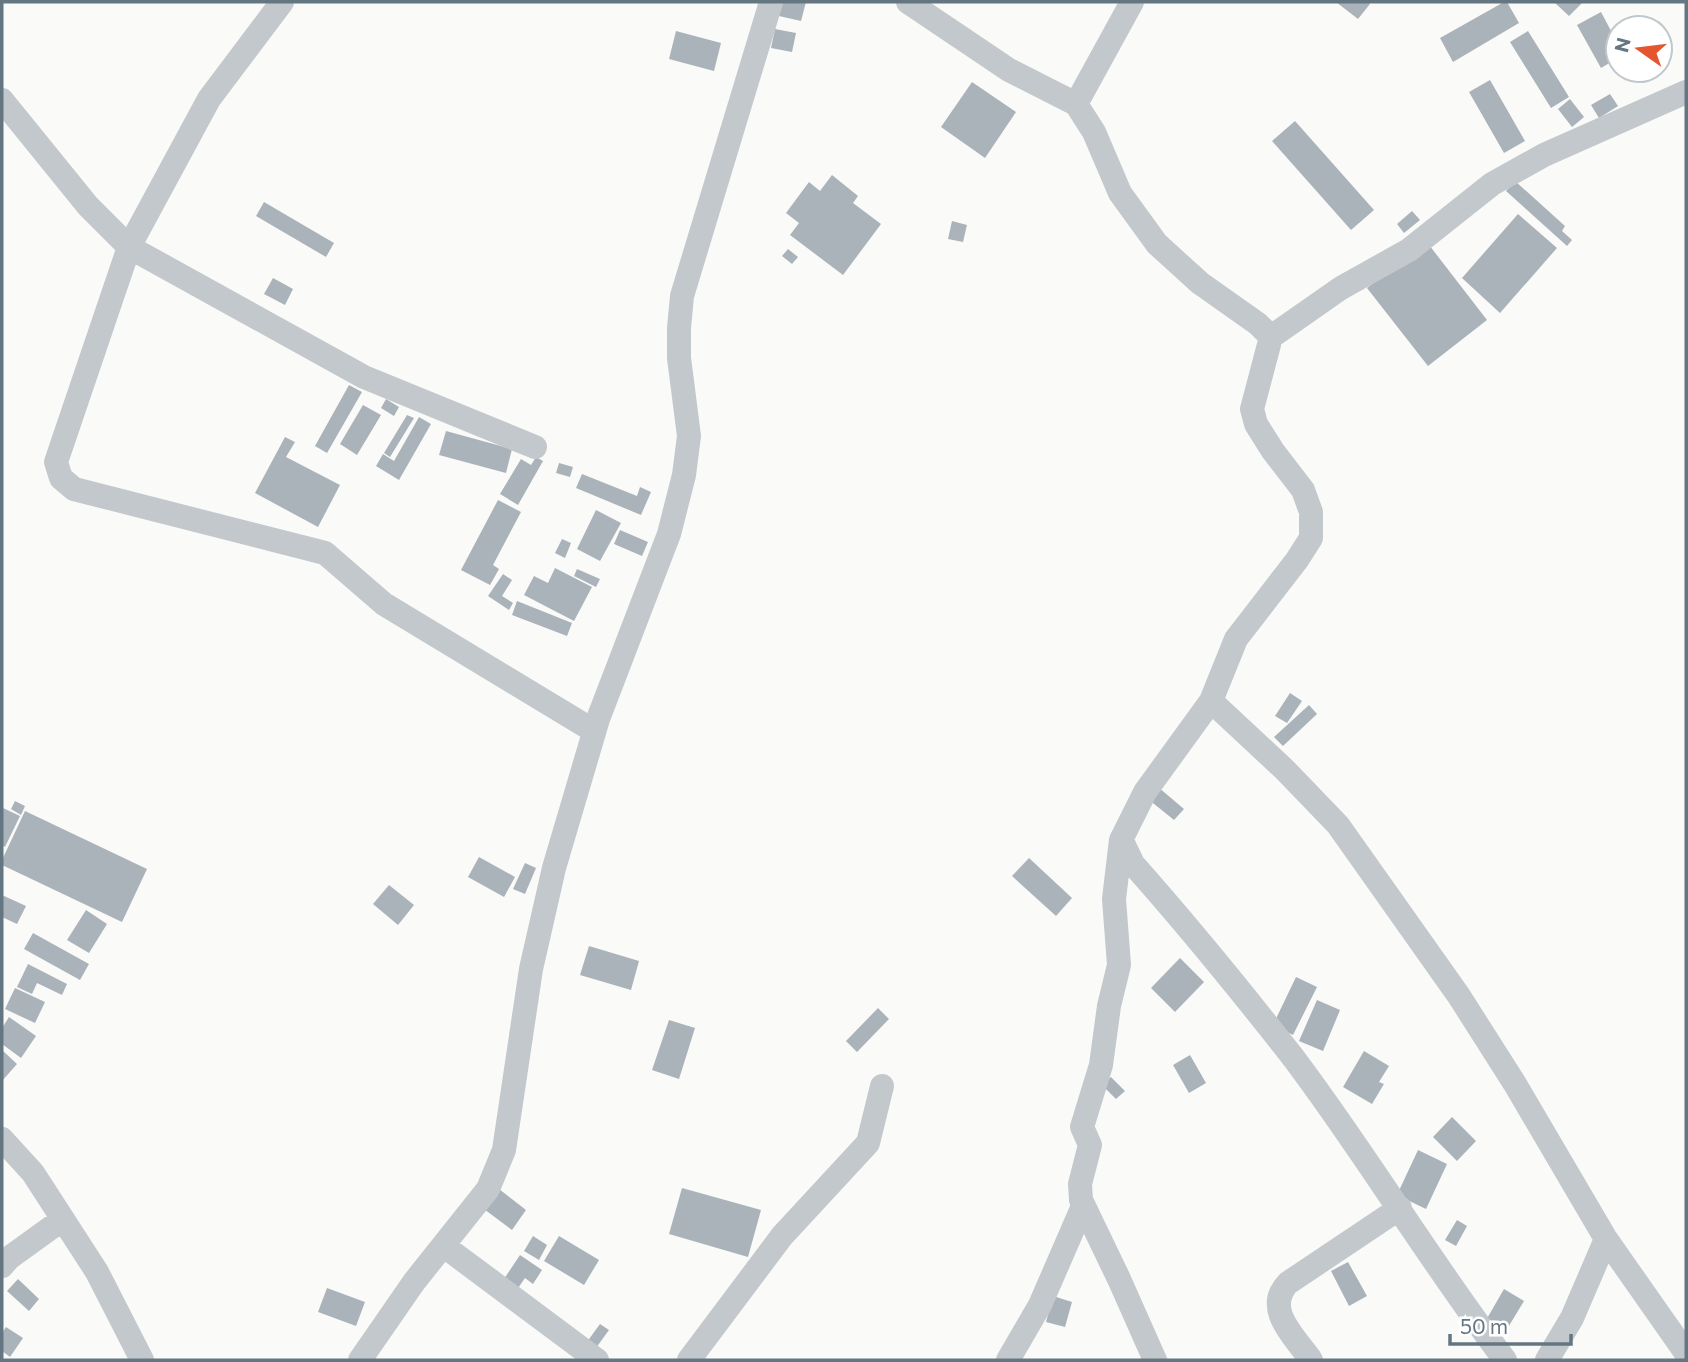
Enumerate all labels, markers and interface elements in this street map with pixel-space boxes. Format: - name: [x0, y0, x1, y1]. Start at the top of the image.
- north arrow: [1604, 14, 1674, 84]
- text: N: [1609, 35, 1635, 54]
- scale bar: [1450, 1302, 1571, 1346]
- text: 50 m: [1460, 1313, 1508, 1338]

